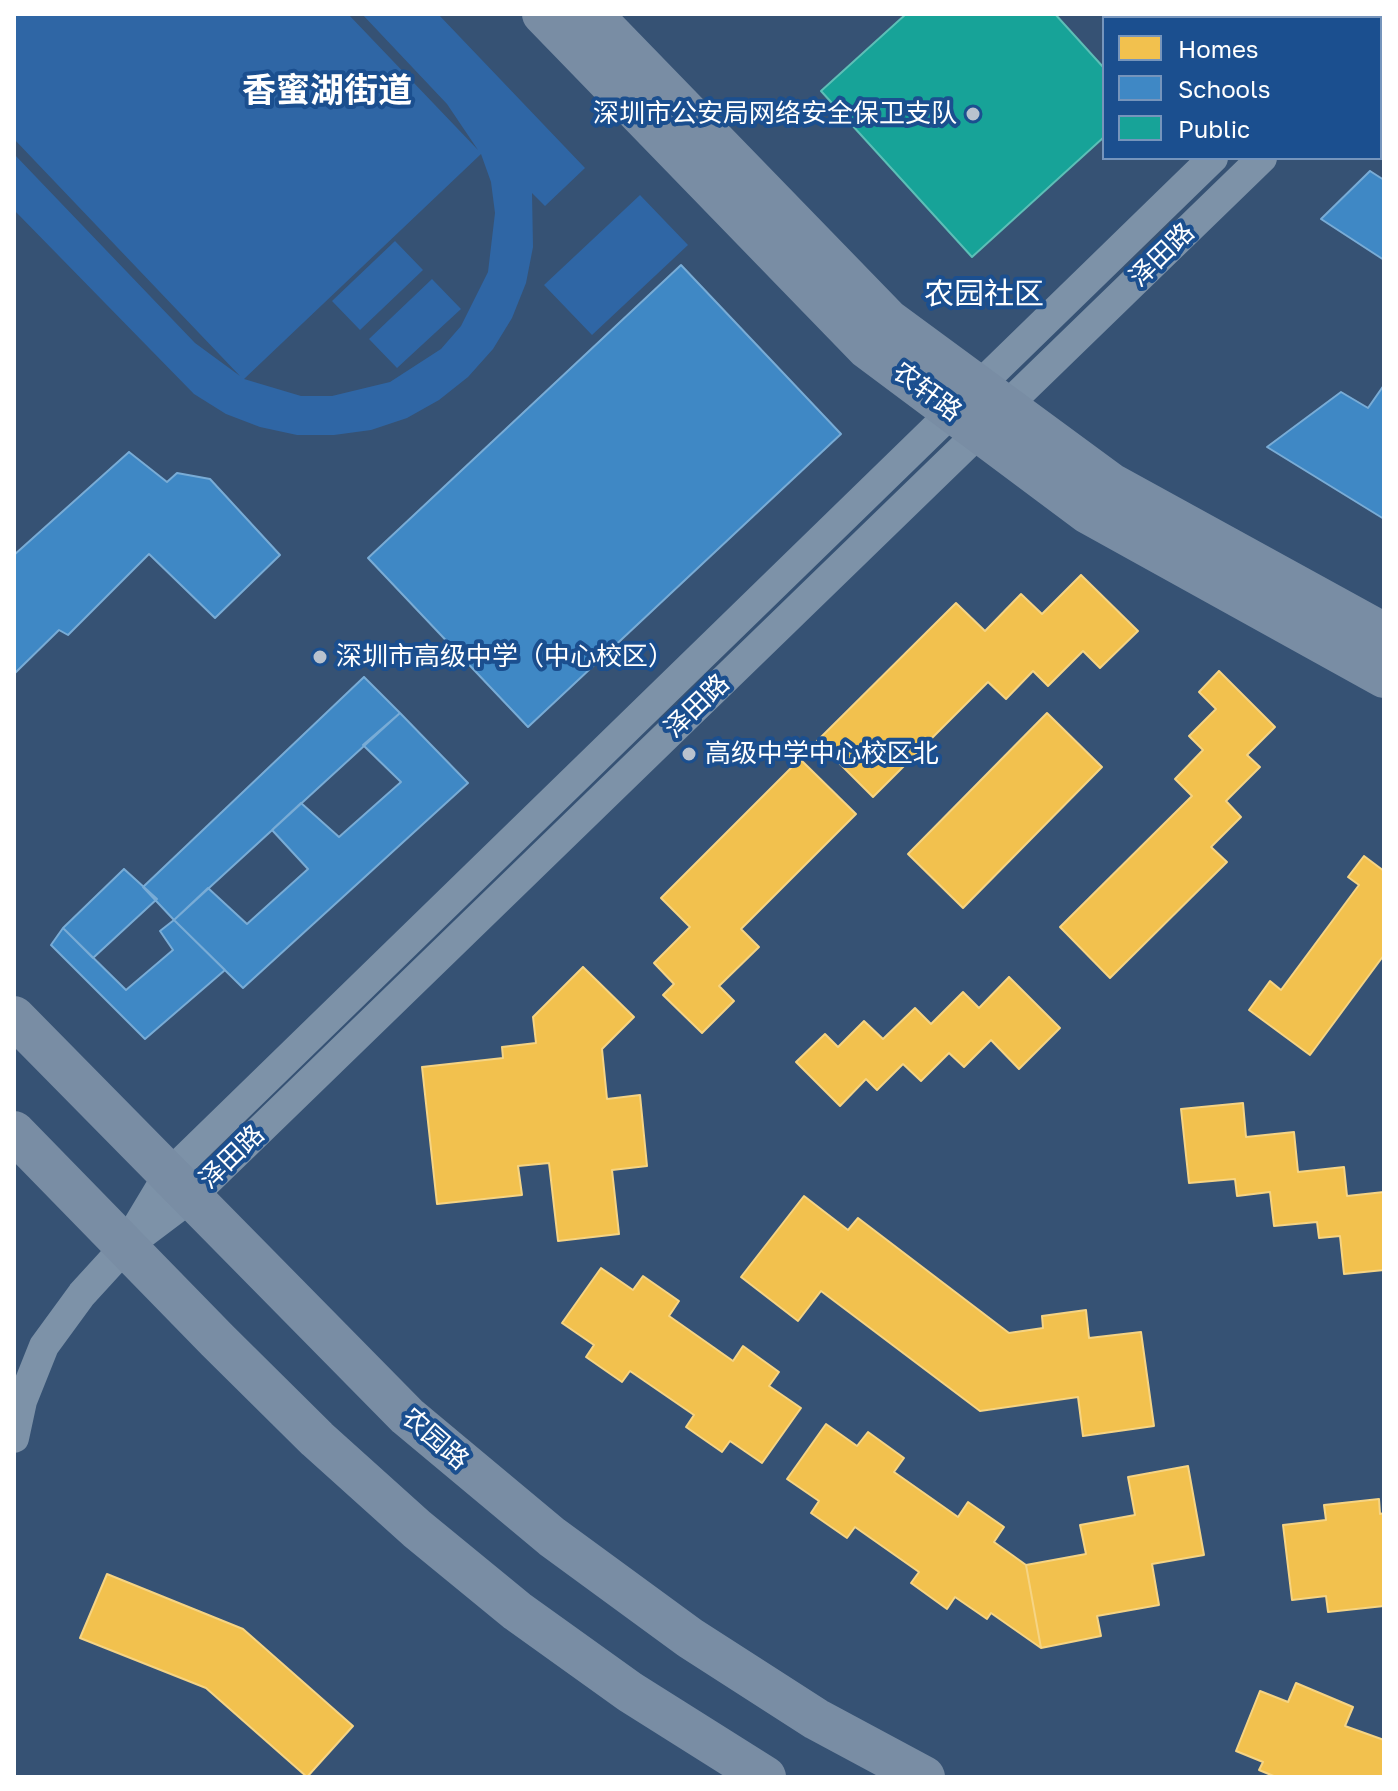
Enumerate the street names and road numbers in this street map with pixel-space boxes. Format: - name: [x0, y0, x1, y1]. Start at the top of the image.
- street label: 泽田路: [1123, 217, 1201, 293]
- street label: 农轩路: [886, 356, 968, 428]
- street label: 泽田路: [658, 668, 736, 744]
- street label: 泽田路: [193, 1119, 271, 1195]
- street label: 农园路: [395, 1402, 475, 1476]

